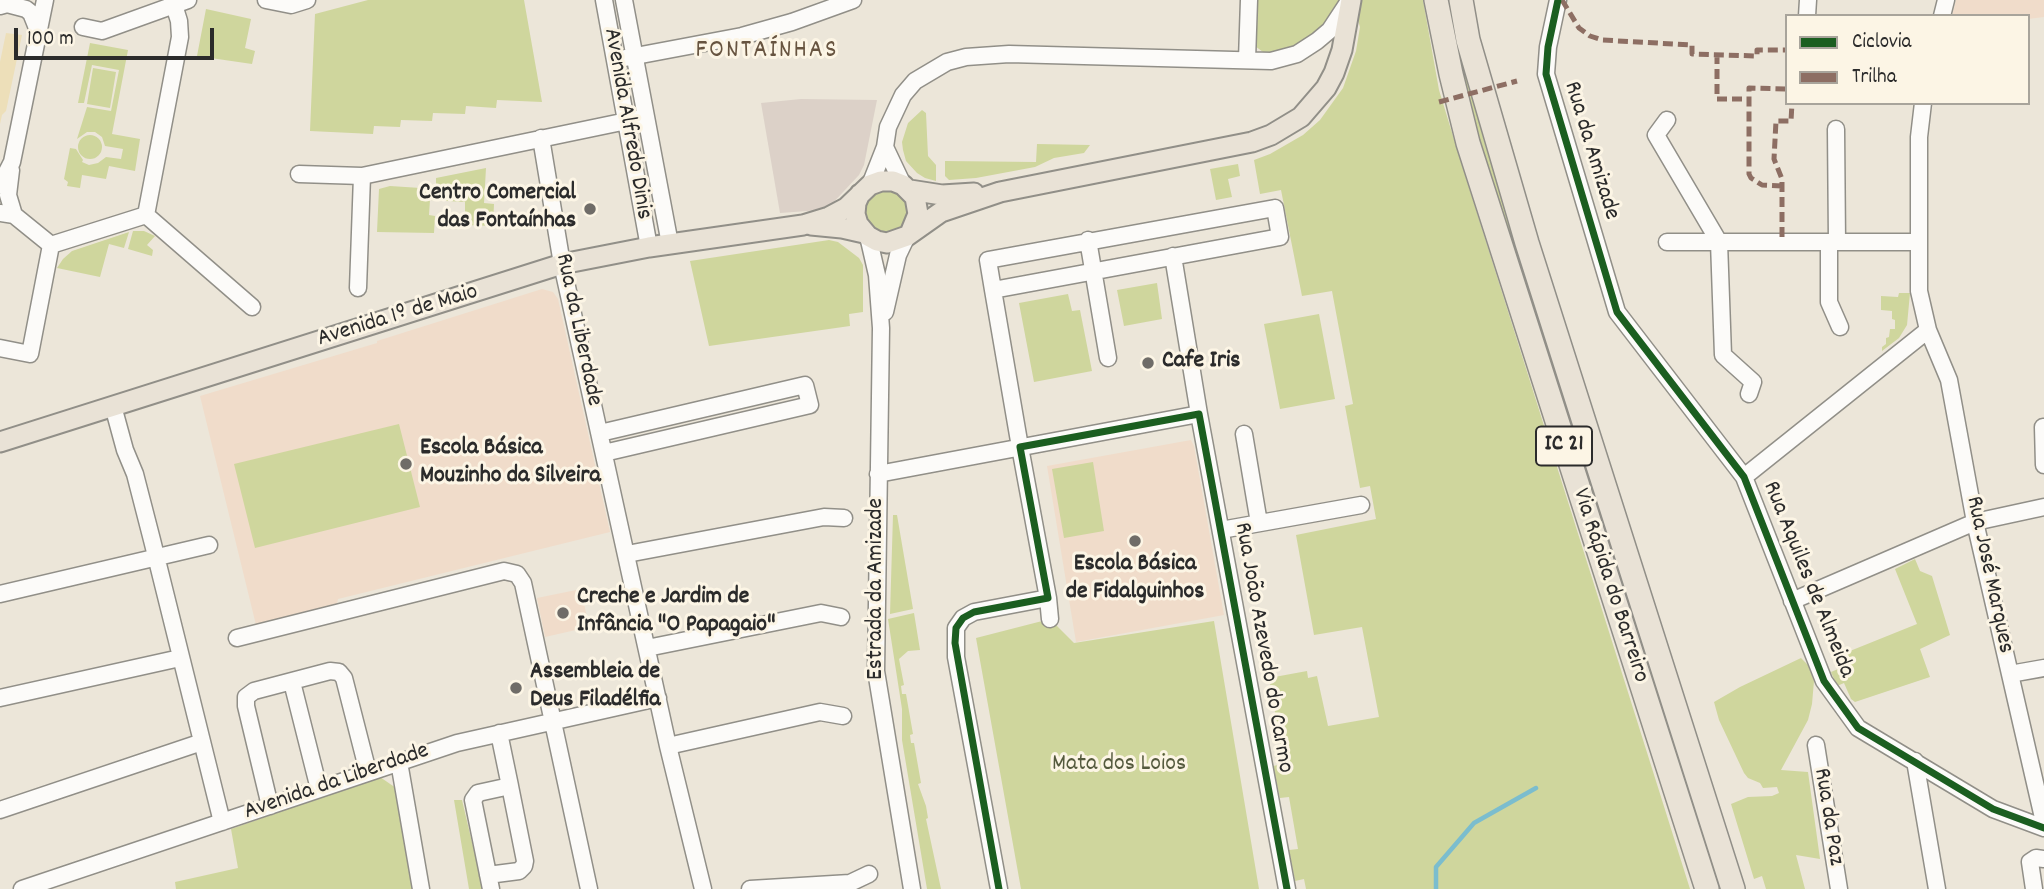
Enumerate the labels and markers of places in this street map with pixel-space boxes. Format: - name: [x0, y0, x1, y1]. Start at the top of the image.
- place label: Centro Comercial das Fontaínhas: [419, 181, 576, 237]
- marker: Centro Comercial das Fontaínhas: [582, 201, 598, 217]
- place label: Cafe Iris: [1162, 349, 1240, 377]
- marker: Cafe Iris: [1140, 355, 1156, 371]
- place label: Escola Básica Mouzinho da Silveira: [420, 436, 601, 492]
- marker: Escola Básica Mouzinho da Silveira: [398, 456, 414, 472]
- marker: Escola Básica de Fidalguinhos: [1127, 533, 1143, 549]
- place label: Escola Básica de Fidalguinhos: [1066, 552, 1204, 608]
- place label: Creche e Jardim de Infância "O Papagaio": [577, 585, 776, 641]
- marker: Creche e Jardim de Infância "O Papagaio": [555, 605, 571, 621]
- place label: Assembleia de Deus Filadélfia: [530, 660, 661, 716]
- marker: Assembleia de Deus Filadélfia: [508, 680, 524, 696]

